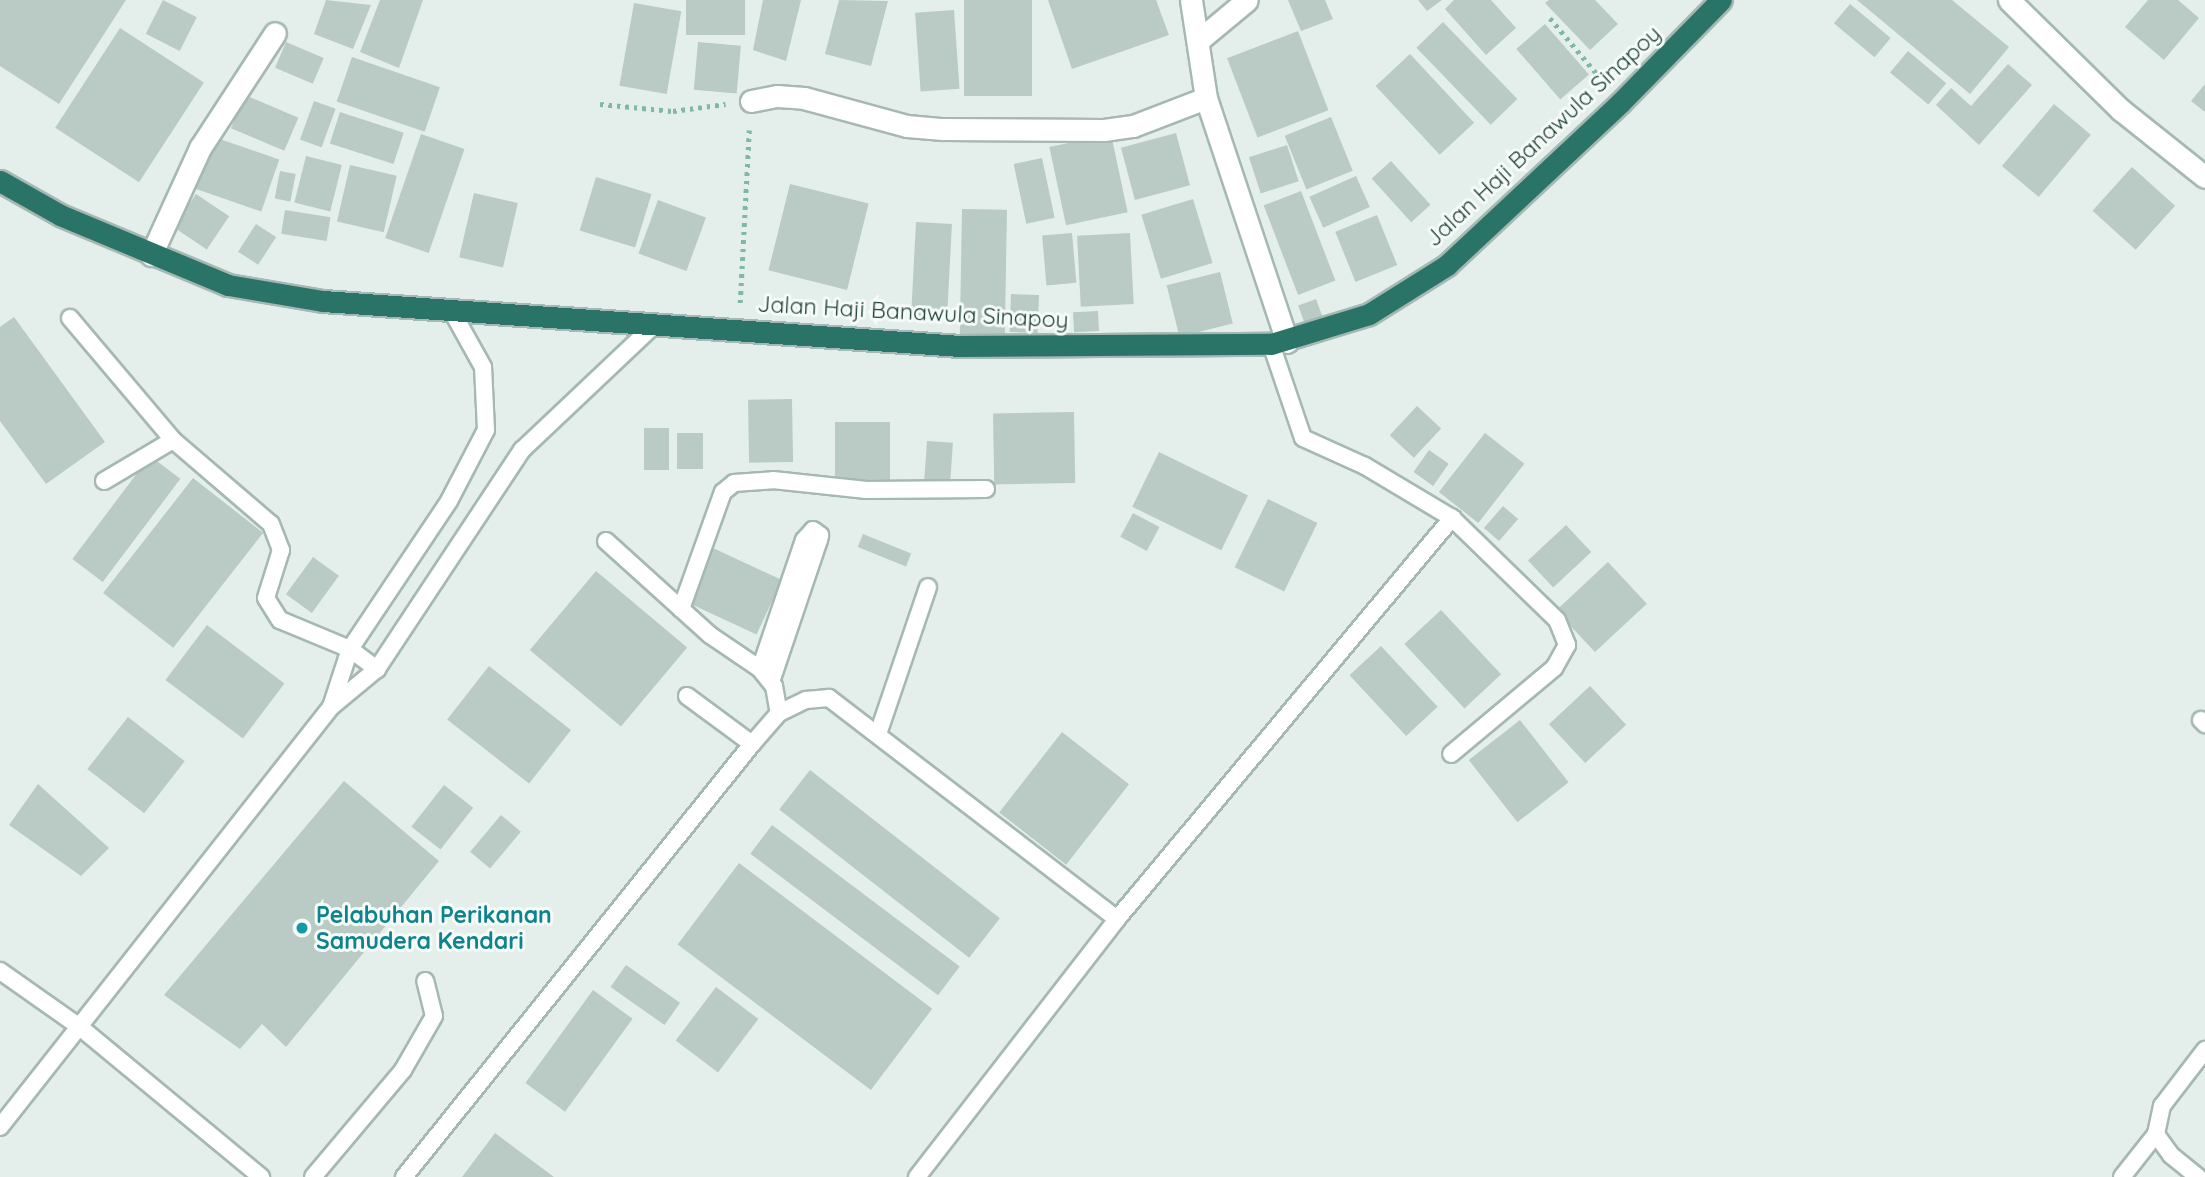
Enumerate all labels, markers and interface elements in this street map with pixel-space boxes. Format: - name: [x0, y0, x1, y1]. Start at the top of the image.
- street label: Jalan Haji Banawula Sinapoy: [1420, 20, 1666, 252]
- street label: Jalan Haji Banawula Sinapoy: [757, 290, 1069, 334]
- place label: Pelabuhan Perikanan Samudera Kendari: [316, 901, 552, 955]
- marker: Pelabuhan Perikanan Samudera Kendari: [294, 920, 310, 936]

